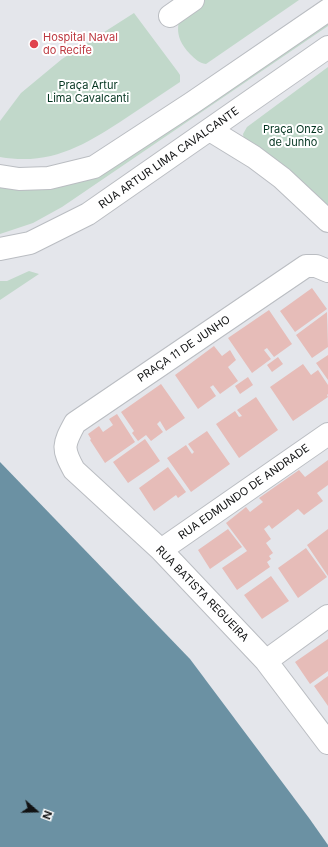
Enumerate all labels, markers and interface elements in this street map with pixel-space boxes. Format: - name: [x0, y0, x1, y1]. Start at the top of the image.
- place label: Hospital Naval do Recife: [43, 31, 118, 57]
- marker: Hospital Naval do Recife: [28, 38, 40, 50]
- park label: Praça Artur Lima Cavalcanti: [47, 79, 129, 105]
- street label: RUA ARTUR LIMA CAVALCANTE: [96, 104, 242, 212]
- park label: Praça Onze de Junho: [263, 123, 323, 149]
- street label: PRAÇA 11 DE JUNHO: [135, 313, 233, 385]
- street label: RUA EDMUNDO DE ANDRADE: [176, 442, 312, 542]
- street label: RUA BATISTA REGUEIRA: [153, 543, 251, 645]
- north arrow: [16, 791, 56, 831]
- text: N: [39, 809, 55, 821]

